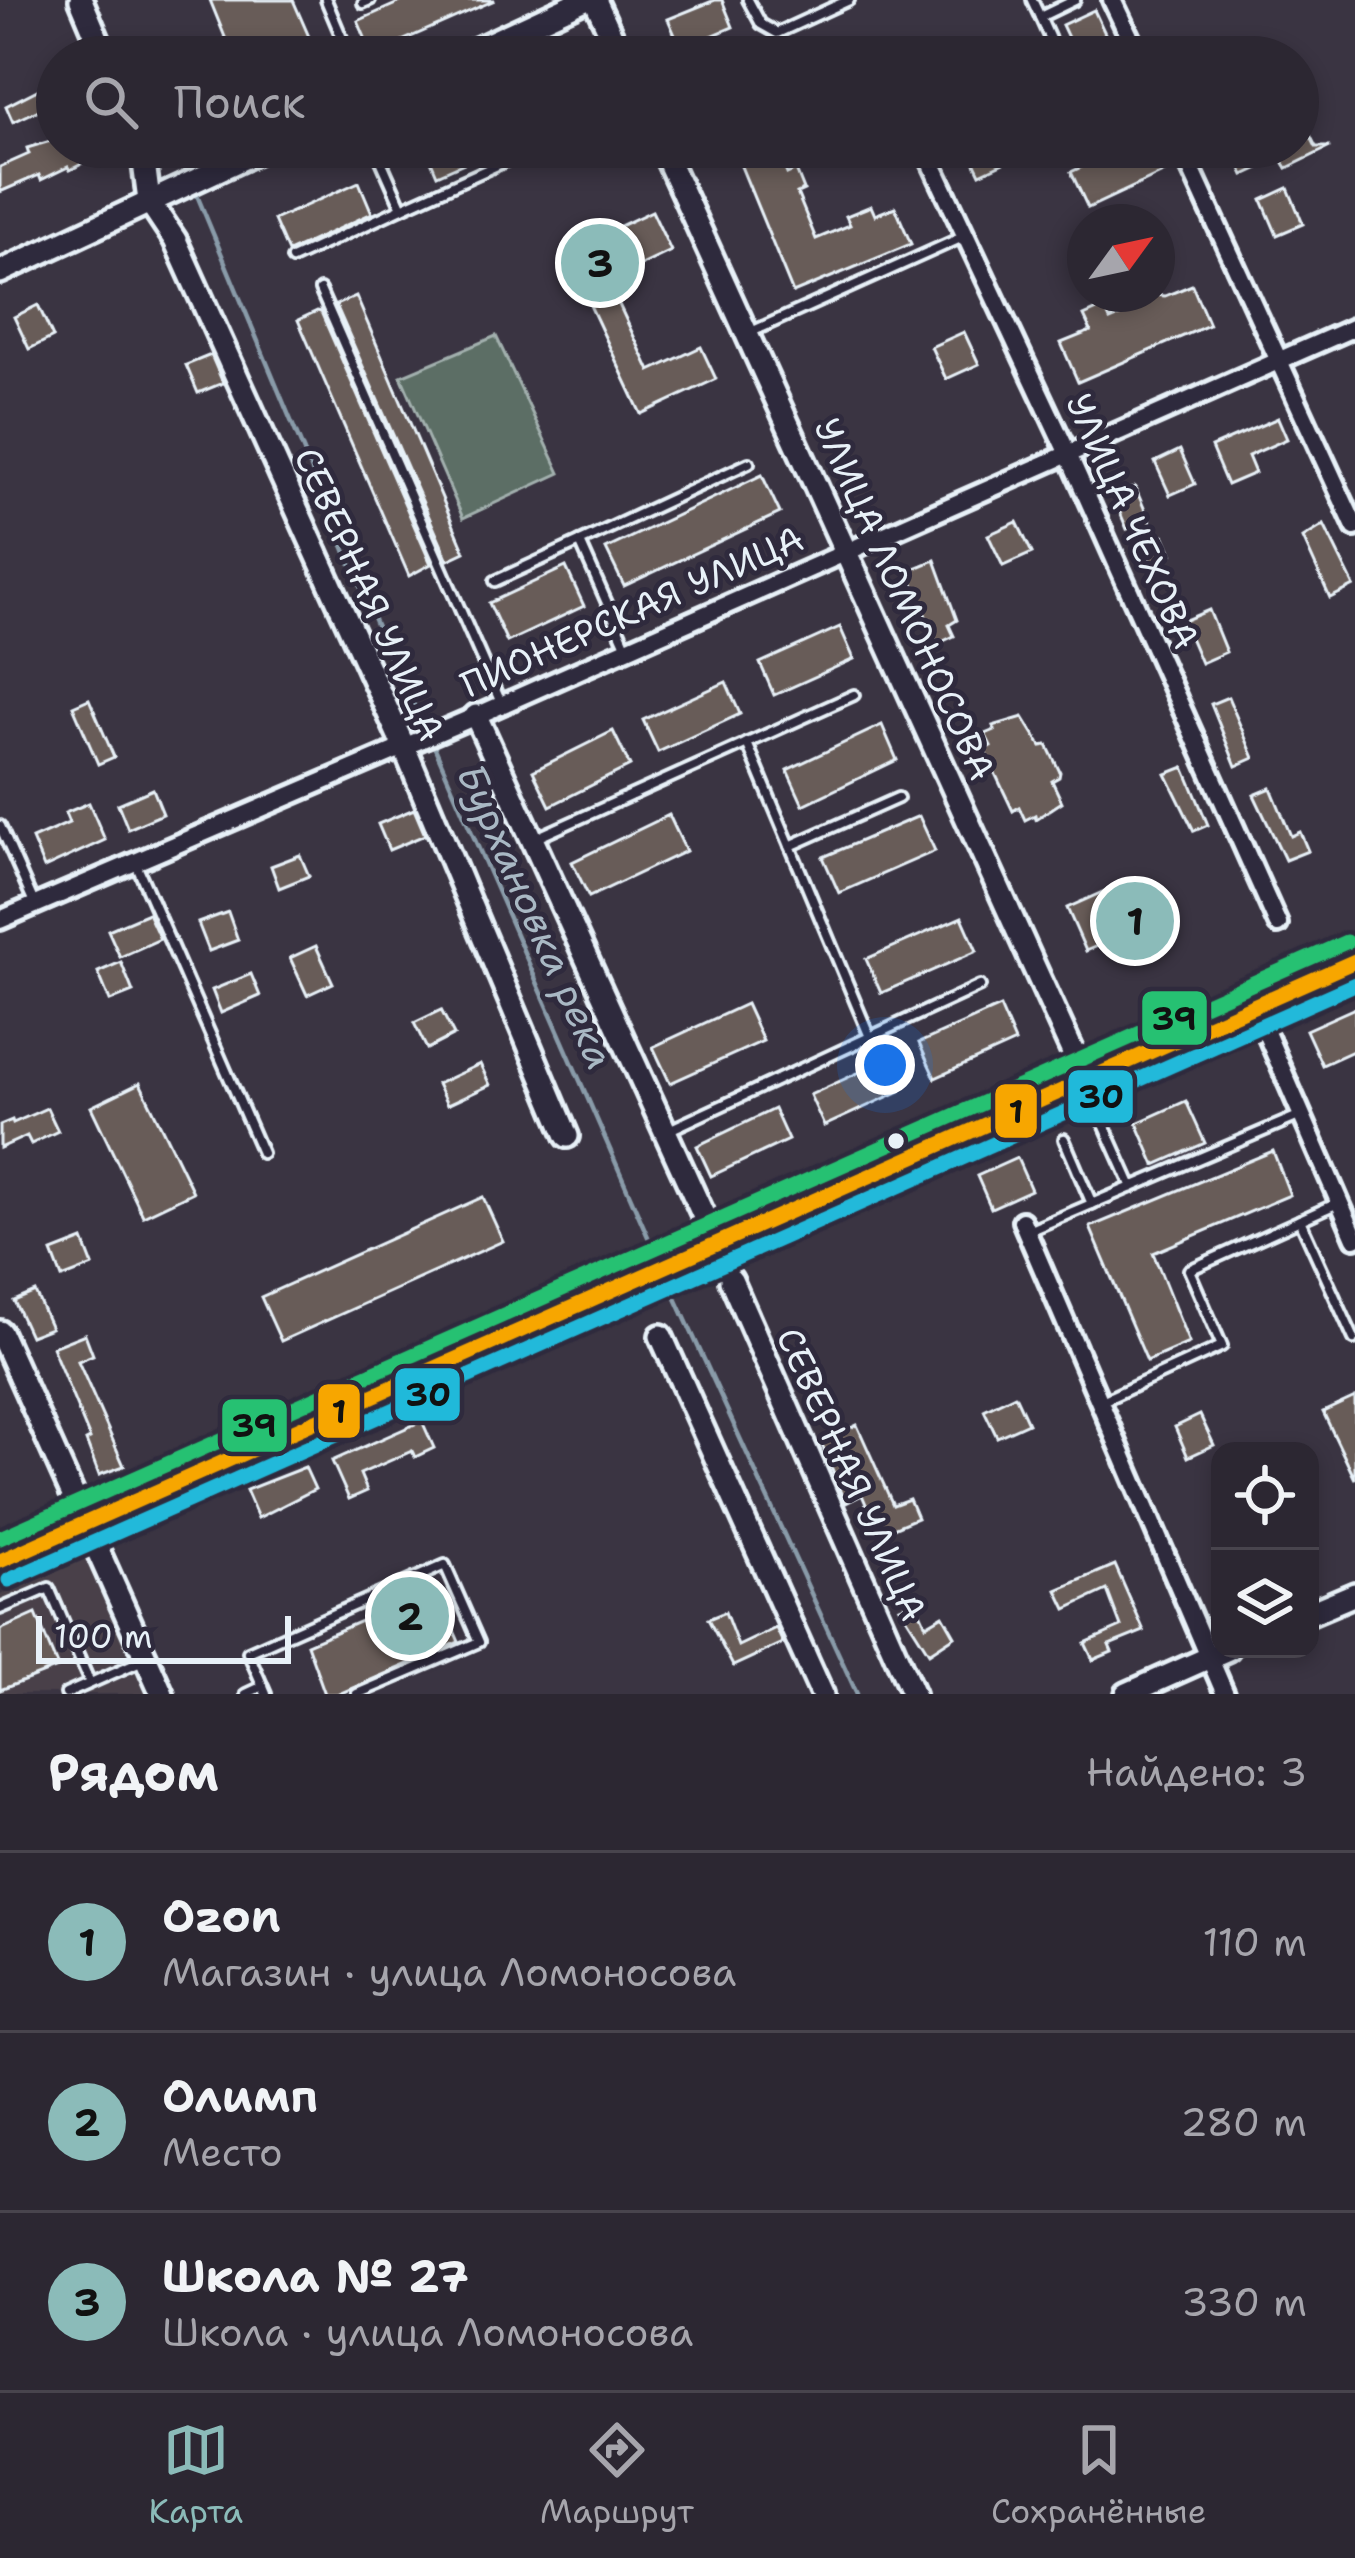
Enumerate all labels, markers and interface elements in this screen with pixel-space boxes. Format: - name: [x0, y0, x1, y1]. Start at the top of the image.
- search box: [36, 36, 1319, 168]
- icon: search: [78, 69, 144, 135]
- text: Поиск: [174, 72, 305, 132]
- north arrow: [1067, 204, 1175, 312]
- pin: 3: [561, 218, 639, 308]
- street label: УЛИЦА ЧЕХОВА: [1054, 386, 1211, 657]
- street label: УЛИЦА ЛОМОНОСОВА: [802, 410, 1007, 788]
- street label: СЕВЕРНАЯ УЛИЦА: [283, 440, 456, 749]
- street label: ПИОНЕРСКАЯ УЛИЦА: [453, 514, 811, 709]
- water label: Бурхановка река: [445, 755, 627, 1077]
- pin: 1: [1096, 876, 1174, 966]
- line badge: 39: [1140, 989, 1209, 1047]
- text: 39: [1151, 996, 1197, 1041]
- your location: [855, 1035, 915, 1095]
- line badge: 30: [1066, 1068, 1135, 1125]
- text: 30: [1078, 1074, 1124, 1119]
- line badge: 1: [993, 1082, 1039, 1140]
- text: 1: [1008, 1089, 1024, 1134]
- unlabelled marker: [885, 1130, 907, 1152]
- street label: СЕВЕРНАЯ УЛИЦА: [765, 1320, 938, 1629]
- line badge: 30: [393, 1366, 462, 1423]
- text: 30: [405, 1372, 451, 1417]
- line badge: 1: [316, 1382, 362, 1440]
- text: 1: [331, 1389, 347, 1434]
- line badge: 39: [220, 1397, 289, 1454]
- text: 39: [231, 1403, 277, 1448]
- map controls: [1211, 1442, 1319, 1658]
- button: locate: [1211, 1442, 1319, 1550]
- button: layers: [1211, 1550, 1319, 1658]
- pin: 2: [371, 1571, 449, 1661]
- scale bar: [36, 1610, 291, 1663]
- text: 100 m: [54, 1614, 153, 1659]
- text: Рядом: [48, 1738, 219, 1806]
- text: Найдено: 3: [1086, 1746, 1307, 1798]
- text: Ozon: [162, 1886, 281, 1946]
- text: 1: [78, 1916, 96, 1968]
- text: 110 m: [1203, 1916, 1307, 1968]
- text: Магазин · улица Ломоносова: [162, 1946, 736, 1998]
- text: Олимп: [162, 2066, 318, 2126]
- text: 2: [73, 2096, 101, 2148]
- text: 280 m: [1180, 2096, 1307, 2148]
- text: Место: [162, 2126, 283, 2178]
- text: Школа № 27: [162, 2246, 469, 2306]
- text: 3: [73, 2276, 101, 2328]
- text: 330 m: [1181, 2276, 1307, 2328]
- text: Школа · улица Ломоносова: [162, 2306, 693, 2358]
- tab: Карта: [149, 2417, 243, 2534]
- tab: Маршрут: [540, 2417, 694, 2534]
- tab: Сохранённые: [991, 2417, 1206, 2534]

